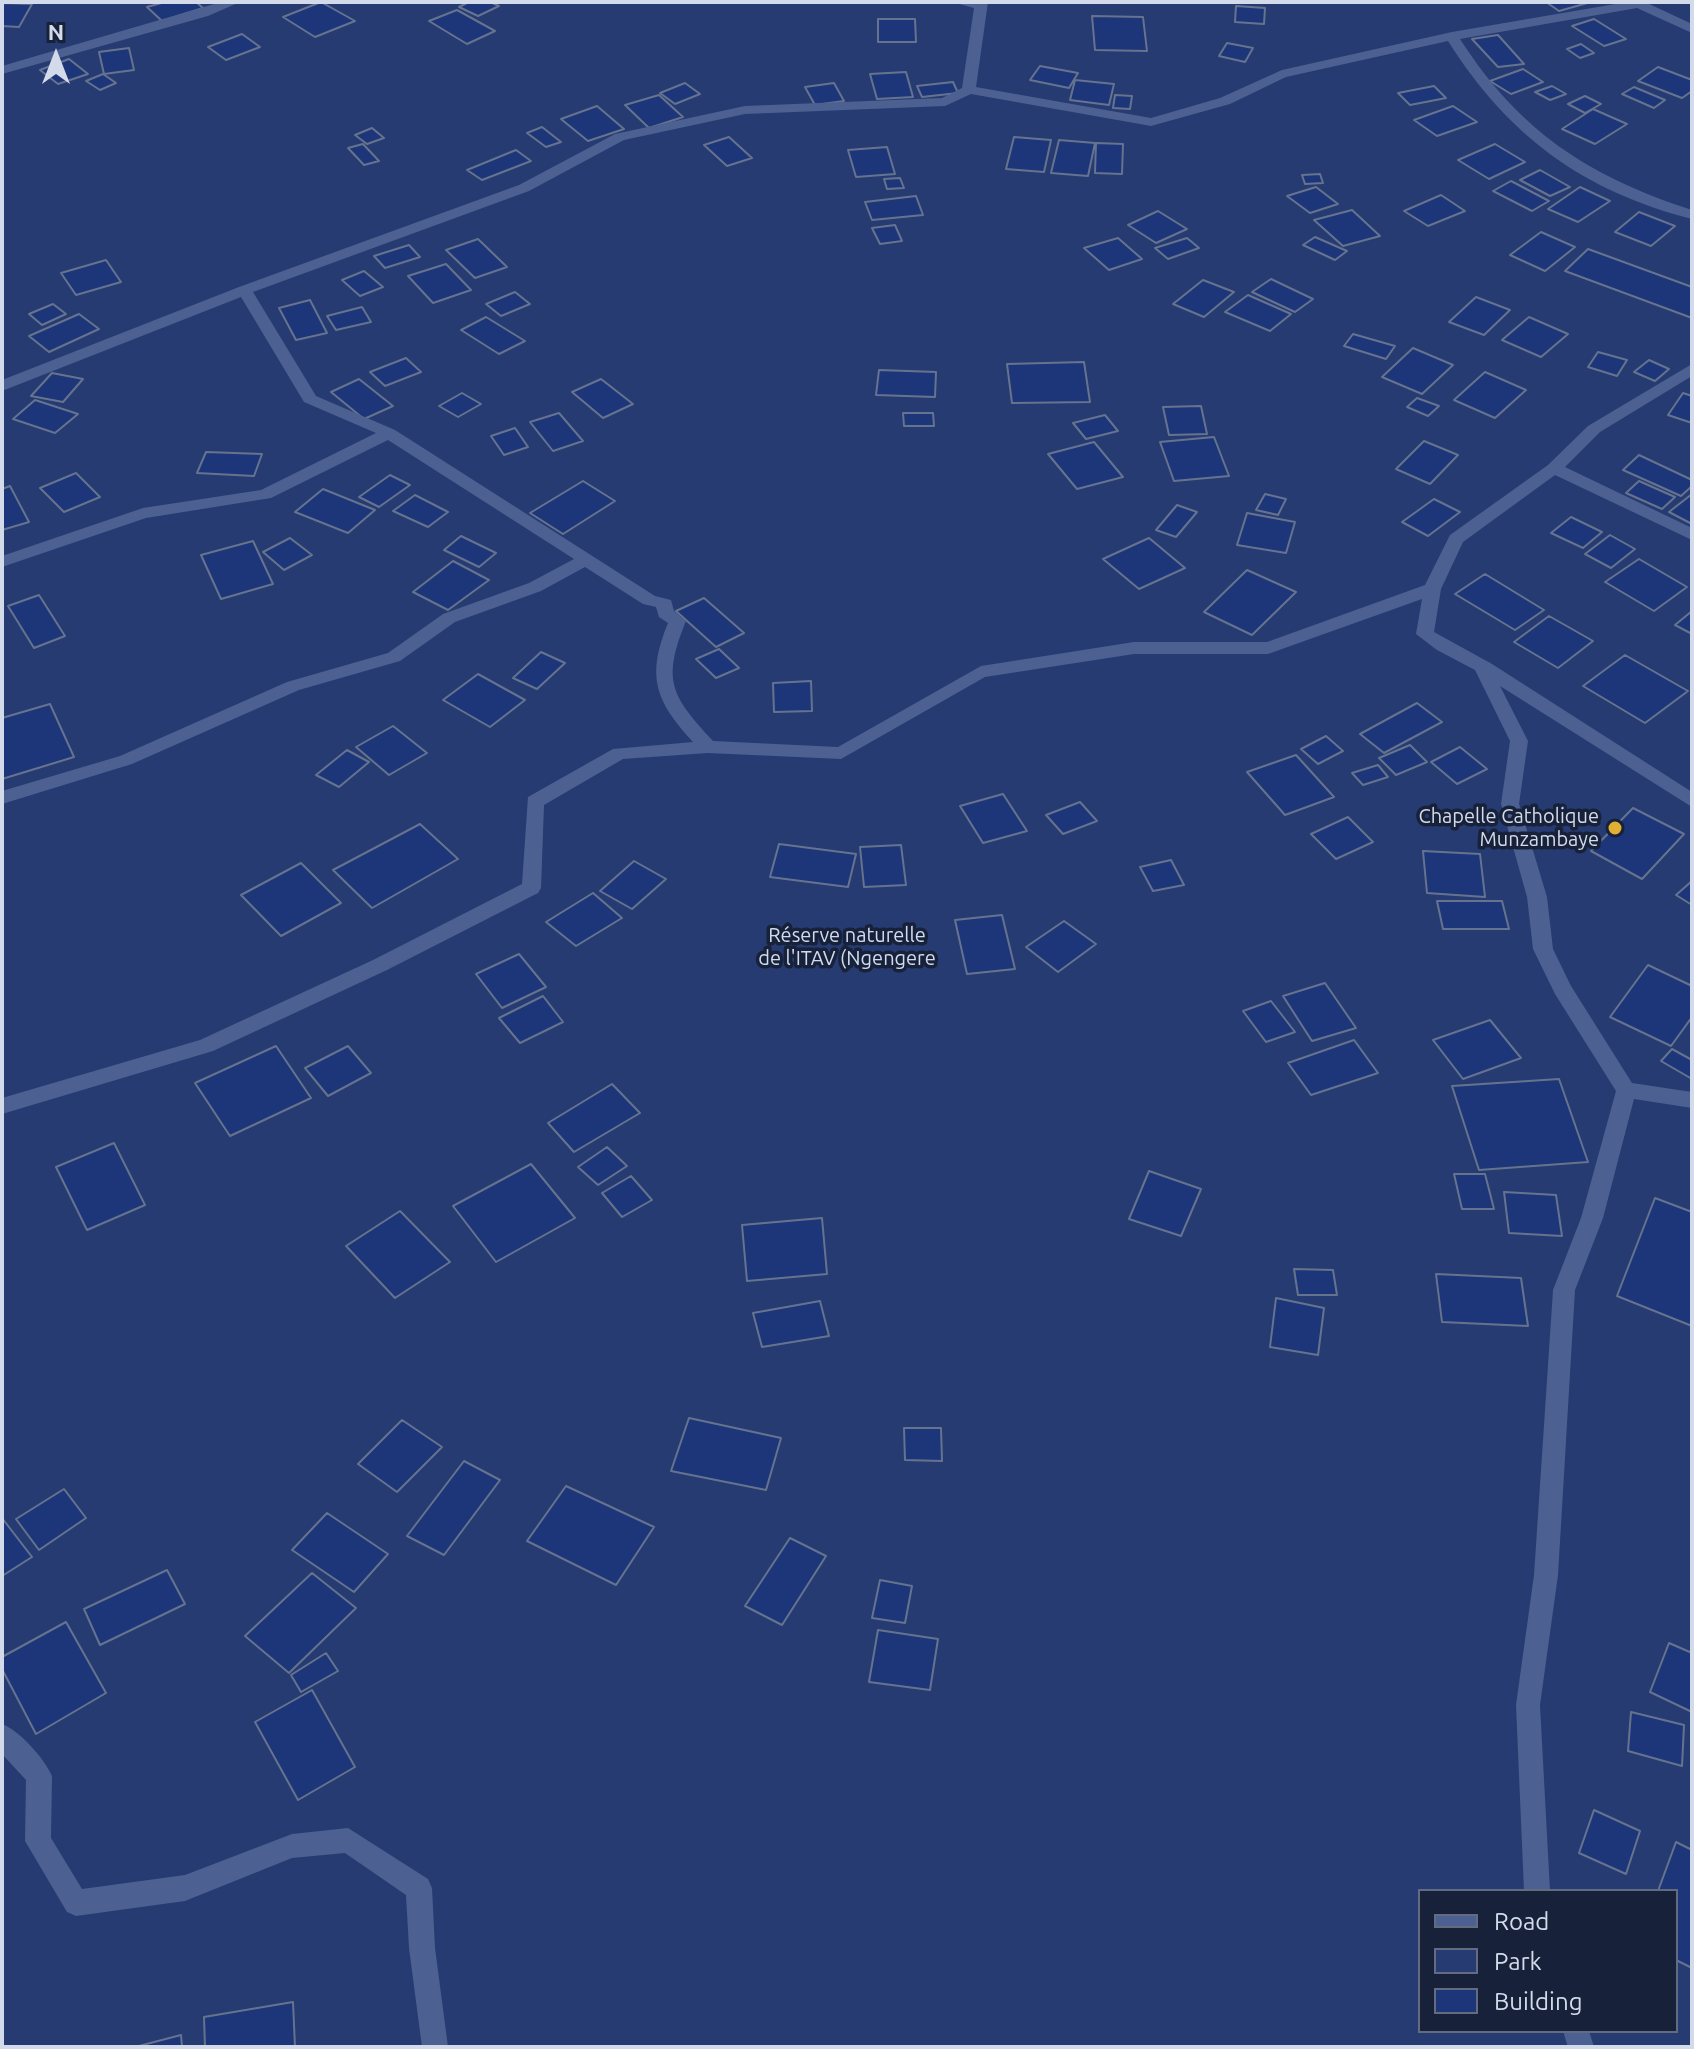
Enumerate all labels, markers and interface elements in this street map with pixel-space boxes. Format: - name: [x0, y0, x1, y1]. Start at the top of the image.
- north arrow: [16, 16, 96, 96]
- text: N: [48, 19, 64, 44]
- place label: Chapelle Catholique Munzambaye: [1418, 804, 1599, 851]
- marker: Chapelle Catholique Munzambaye: [1606, 819, 1624, 837]
- park label: Réserve naturelle de l'ITAV (Ngengere: [758, 923, 936, 970]
- legend: [1418, 1889, 1678, 2033]
- text: Road: [1494, 1908, 1549, 1935]
- text: Park: [1494, 1948, 1542, 1975]
- text: Building: [1494, 1988, 1582, 2015]

